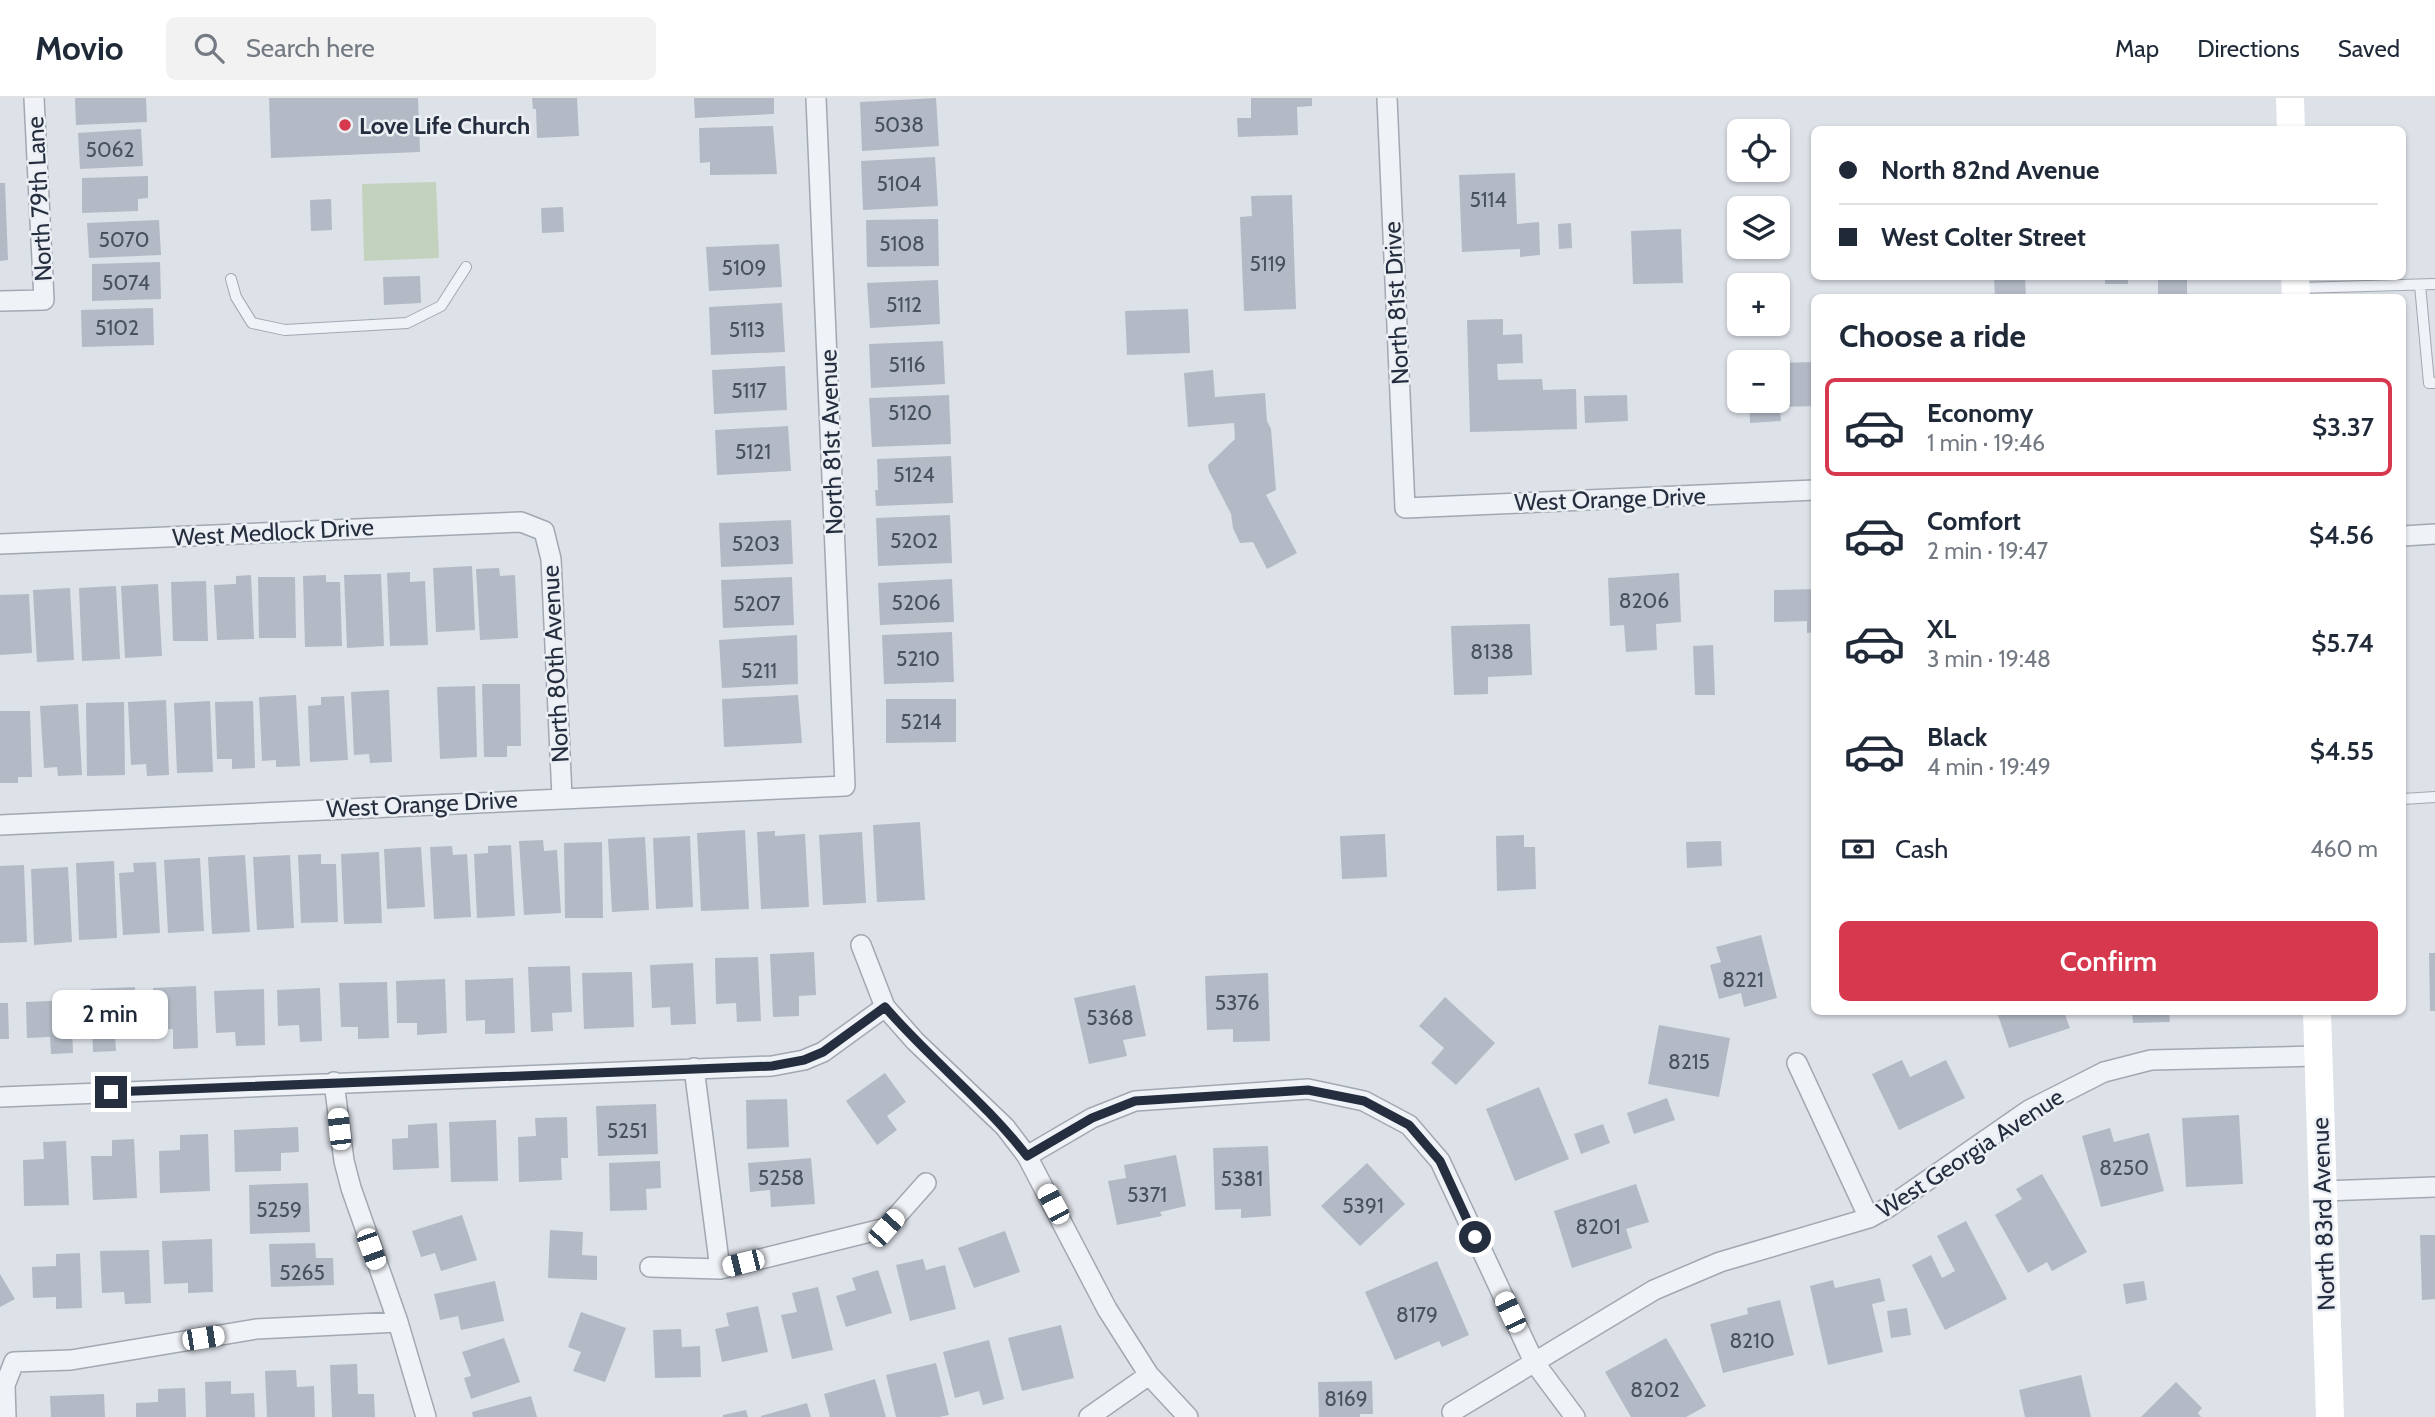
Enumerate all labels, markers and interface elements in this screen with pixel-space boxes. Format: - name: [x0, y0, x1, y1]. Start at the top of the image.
- search box: [166, 17, 656, 80]
- text: Movio: [35, 28, 124, 68]
- icon: search: [190, 29, 228, 67]
- text: Search here: [246, 32, 375, 64]
- text: Map: [2115, 34, 2159, 63]
- text: Directions: [2197, 34, 2300, 63]
- text: Saved: [2338, 34, 2400, 63]
- place label: Love Life Church: [359, 111, 530, 140]
- house number: 5038: [874, 112, 924, 137]
- street label: North 79th Lane: [20, 116, 58, 282]
- marker: Love Life Church: [337, 117, 353, 133]
- map controls: [1727, 119, 1790, 413]
- button: locate: [1727, 119, 1790, 182]
- house number: 5062: [86, 137, 134, 162]
- text: North 82nd Avenue: [1881, 154, 2099, 186]
- house number: 5104: [876, 171, 922, 196]
- house number: 5114: [1469, 187, 1507, 212]
- button: layers: [1727, 196, 1790, 259]
- street label: North 81st Drive: [1377, 221, 1415, 385]
- text: West Colter Street: [1881, 221, 2086, 253]
- house number: 5070: [99, 227, 149, 252]
- house number: 5108: [879, 231, 925, 256]
- house number: 5119: [1250, 251, 1286, 276]
- house number: 5109: [722, 255, 766, 280]
- house number: 5074: [102, 270, 150, 295]
- button: +: [1727, 273, 1790, 336]
- house number: 5112: [886, 292, 922, 317]
- house number: 5102: [95, 315, 139, 340]
- text: Choose a ride: [1839, 316, 2026, 355]
- house number: 5113: [729, 317, 765, 342]
- street label: North 81st Avenue: [813, 349, 849, 535]
- button: −: [1727, 350, 1790, 413]
- house number: 5116: [889, 352, 926, 377]
- house number: 5117: [731, 378, 767, 403]
- icon: car: [1843, 396, 1906, 459]
- text: Economy: [1927, 397, 2033, 429]
- house number: 5120: [888, 400, 932, 425]
- text: $3.37: [2312, 411, 2374, 443]
- text: 1 min · 19:46: [1927, 429, 2045, 457]
- house number: 5121: [735, 439, 771, 464]
- house number: 5124: [893, 462, 935, 487]
- street label: West Orange Drive: [1514, 481, 1706, 517]
- icon: car: [1843, 504, 1906, 567]
- text: Comfort: [1927, 505, 2021, 537]
- street label: West Medlock Drive: [171, 512, 375, 552]
- text: $4.56: [2309, 519, 2374, 551]
- house number: 5202: [890, 528, 938, 553]
- house number: 5203: [732, 531, 780, 556]
- text: 2 min · 19:47: [1927, 537, 2048, 565]
- street label: North 80th Avenue: [535, 565, 575, 763]
- house number: 8206: [1619, 588, 1669, 613]
- house number: 5206: [892, 590, 941, 615]
- house number: 5207: [733, 591, 781, 616]
- icon: car: [1843, 612, 1906, 675]
- text: XL: [1927, 613, 1956, 645]
- text: $5.74: [2311, 627, 2374, 659]
- house number: 8138: [1470, 639, 1514, 664]
- text: 3 min · 19:48: [1927, 645, 2051, 673]
- house number: 5210: [896, 646, 940, 671]
- house number: 5211: [741, 658, 777, 683]
- house number: 5214: [900, 709, 942, 734]
- icon: car: [1843, 720, 1906, 783]
- text: Black: [1927, 721, 1987, 753]
- text: $4.55: [2310, 735, 2374, 767]
- text: 4 min · 19:49: [1927, 753, 2051, 781]
- street label: West Orange Drive: [326, 785, 518, 823]
- icon: cash: [1839, 830, 1877, 868]
- text: Cash: [1895, 833, 1948, 865]
- text: 460 m: [2310, 835, 2378, 863]
- button: Confirm: [1839, 921, 2378, 1001]
- house number: 8221: [1722, 967, 1764, 992]
- callout: 2 min: [53, 990, 169, 1040]
- house number: 5376: [1215, 990, 1259, 1015]
- text: 2 min: [82, 1000, 138, 1028]
- house number: 5368: [1086, 1005, 1134, 1030]
- house number: 8215: [1668, 1049, 1710, 1074]
- route end: [95, 1076, 127, 1108]
- street label: West Georgia Avenue: [1871, 1082, 2069, 1224]
- car: [327, 1107, 352, 1151]
- street label: North 83rd Avenue: [2305, 1117, 2341, 1311]
- house number: 5251: [607, 1118, 647, 1143]
- house number: 8250: [2099, 1155, 2149, 1180]
- house number: 5258: [758, 1165, 804, 1190]
- house number: 5381: [1221, 1166, 1263, 1191]
- car: [1034, 1181, 1073, 1227]
- house number: 5371: [1127, 1182, 1167, 1207]
- house number: 5391: [1342, 1193, 1384, 1218]
- house number: 5259: [256, 1197, 302, 1222]
- car: [865, 1205, 908, 1251]
- house number: 8201: [1575, 1214, 1621, 1239]
- route start: [1459, 1221, 1491, 1253]
- car: [354, 1226, 389, 1272]
- car: [721, 1248, 766, 1278]
- house number: 5265: [279, 1260, 325, 1285]
- car: [1492, 1289, 1529, 1335]
- house number: 8179: [1396, 1302, 1438, 1327]
- car: [181, 1324, 226, 1352]
- house number: 8210: [1729, 1328, 1775, 1353]
- house number: 8202: [1630, 1377, 1680, 1402]
- house number: 8169: [1324, 1386, 1368, 1411]

